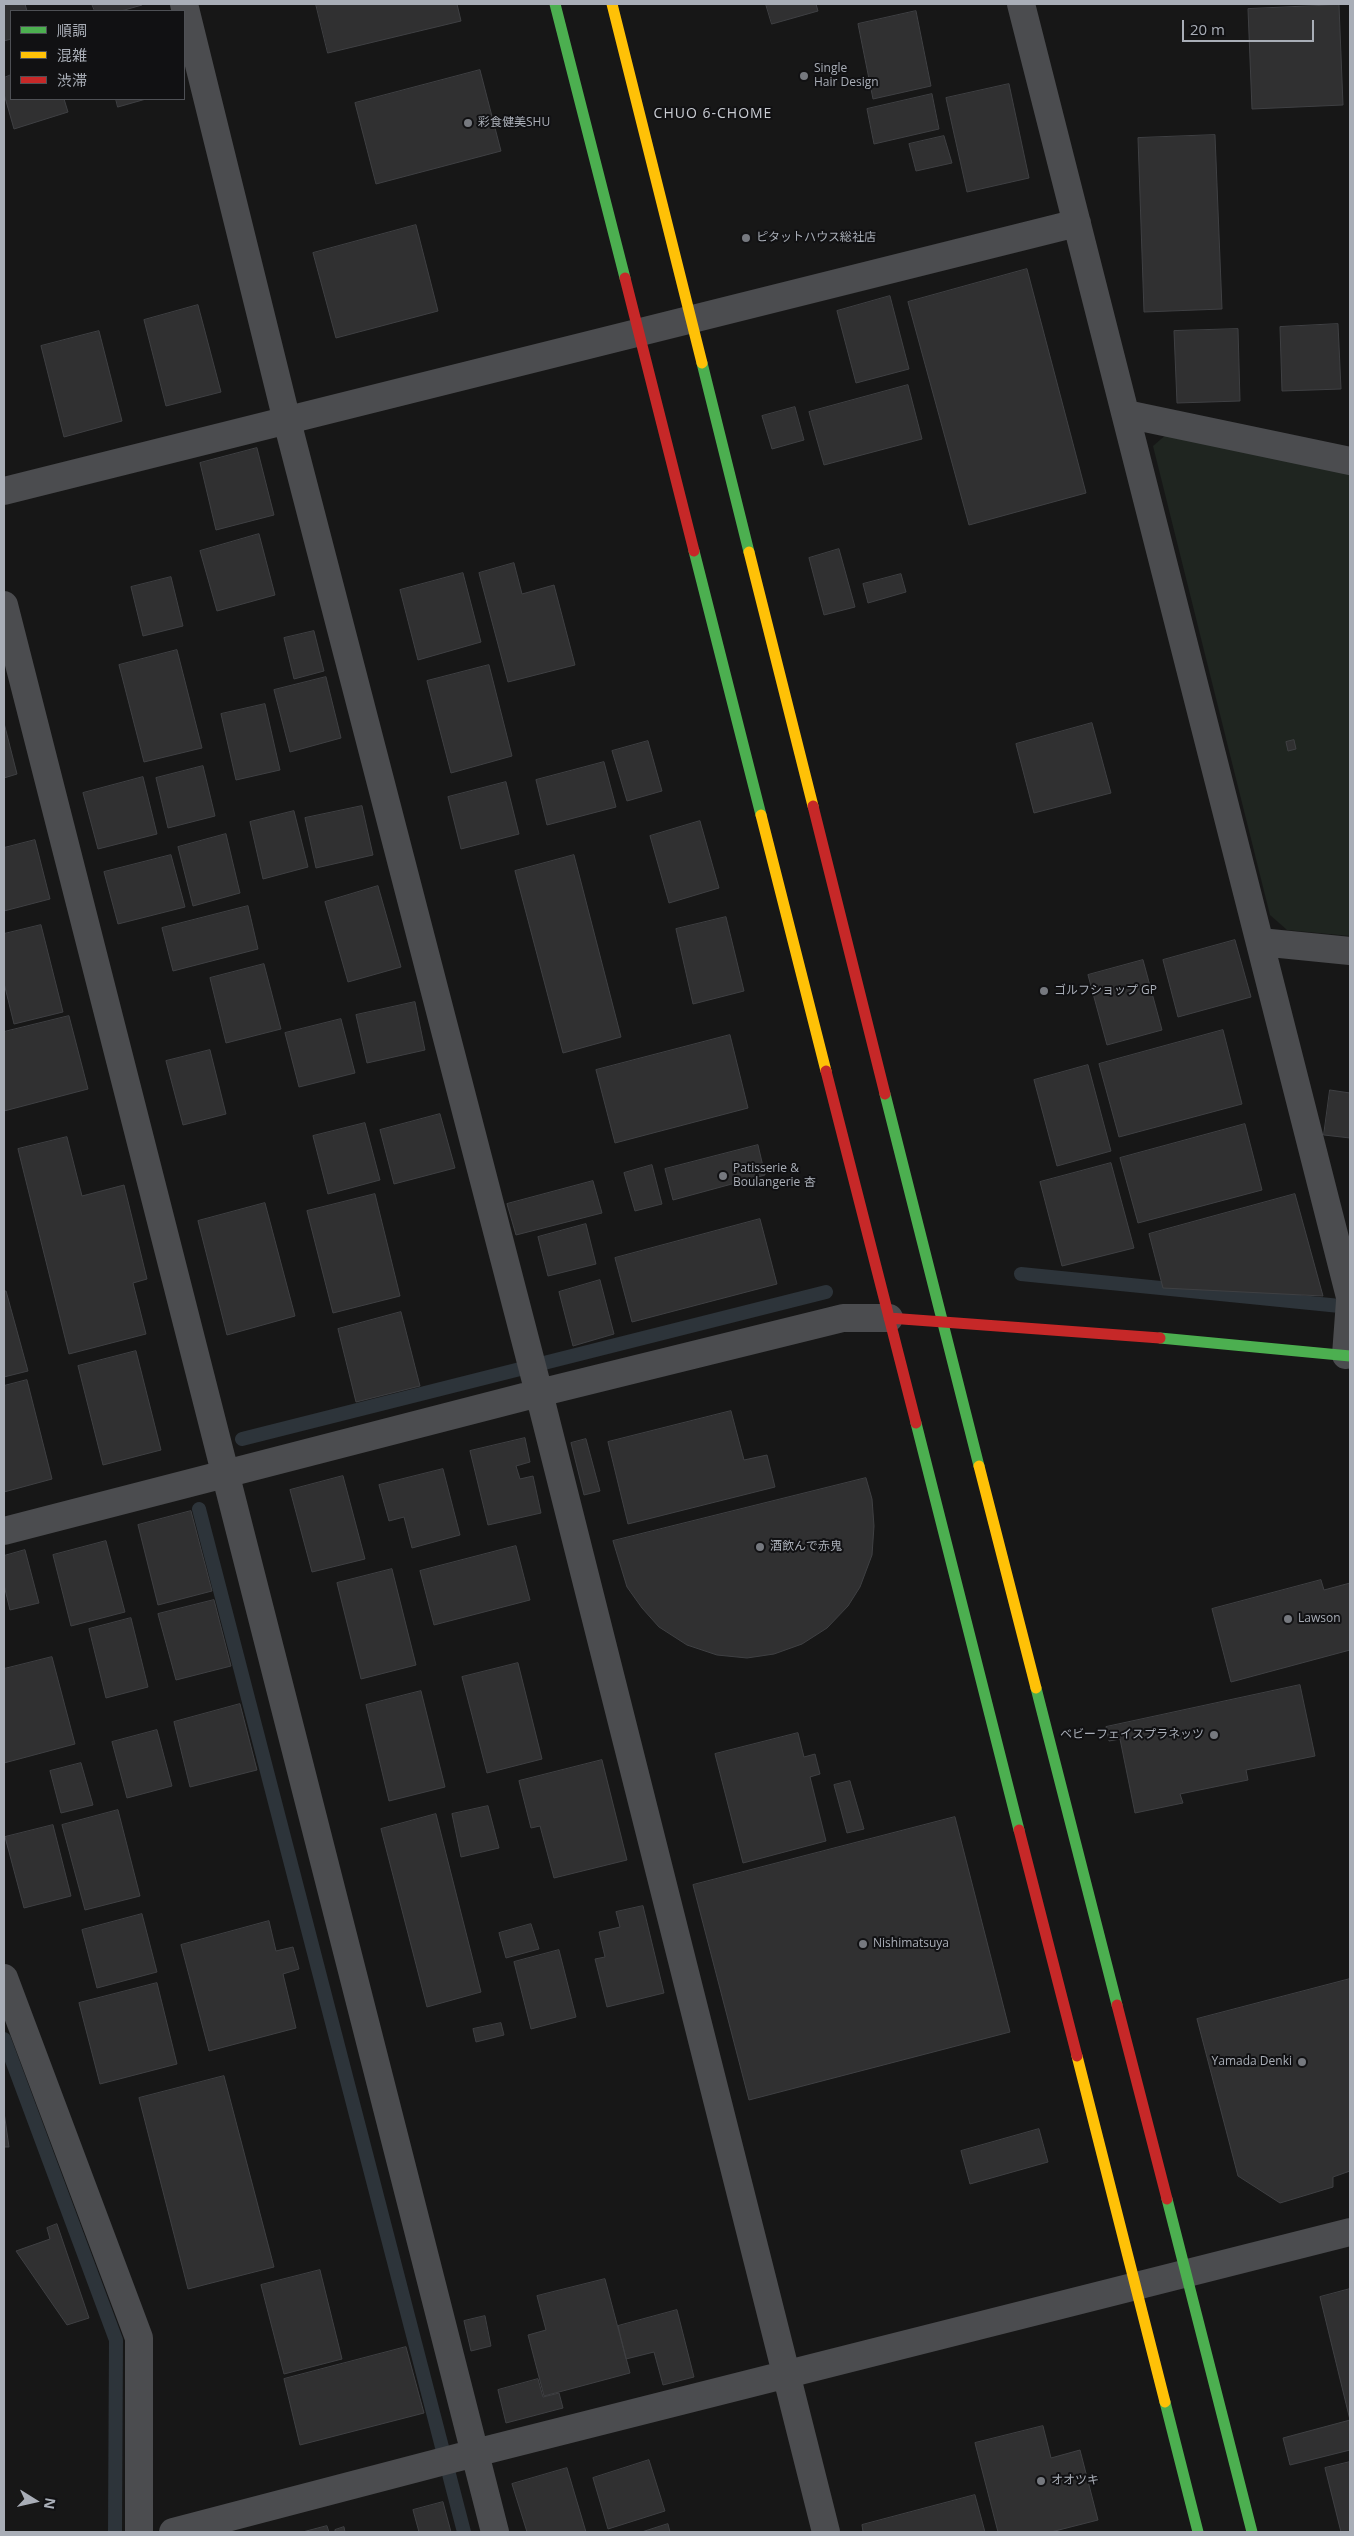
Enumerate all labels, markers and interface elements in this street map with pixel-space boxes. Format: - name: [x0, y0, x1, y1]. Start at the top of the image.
- legend: [10, 10, 185, 100]
- scale bar: [1184, 10, 1316, 42]
- text: 20 m: [1190, 19, 1225, 39]
- text: 順調: [57, 20, 87, 40]
- text: 混雑: [57, 45, 87, 65]
- place label: Single Hair Design: [814, 62, 879, 90]
- text: 渋滞: [57, 70, 87, 90]
- marker: Single Hair Design: [798, 70, 810, 82]
- district label: CHUO 6-CHOME: [652, 106, 774, 122]
- place label: 彩食健美SHU: [478, 116, 550, 130]
- marker: 彩食健美SHU: [462, 117, 474, 129]
- place label: ピタットハウス総社店: [756, 231, 876, 245]
- marker: ピタットハウス総社店: [740, 232, 752, 244]
- place label: ゴルフショップ GP: [1054, 984, 1157, 998]
- marker: ゴルフショップ GP: [1038, 985, 1050, 997]
- place label: Patisserie & Boulangerie 杏: [733, 1162, 815, 1190]
- marker: Patisserie & Boulangerie 杏: [717, 1170, 729, 1182]
- place label: 酒飲んで赤鬼: [770, 1540, 842, 1554]
- marker: 酒飲んで赤鬼: [754, 1541, 766, 1553]
- place label: Lawson: [1298, 1612, 1341, 1626]
- marker: Lawson: [1282, 1613, 1294, 1625]
- place label: ベビーフェイスプラネッツ: [1060, 1728, 1204, 1742]
- marker: ベビーフェイスプラネッツ: [1208, 1729, 1220, 1741]
- place label: Nishimatsuya: [873, 1937, 949, 1951]
- marker: Nishimatsuya: [857, 1938, 869, 1950]
- place label: Yamada Denki: [1212, 2055, 1292, 2069]
- marker: Yamada Denki: [1296, 2056, 1308, 2068]
- place label: オオツキ: [1051, 2474, 1099, 2488]
- marker: オオツキ: [1035, 2475, 1047, 2487]
- north arrow: [10, 2476, 60, 2526]
- text: N: [40, 2496, 61, 2511]

